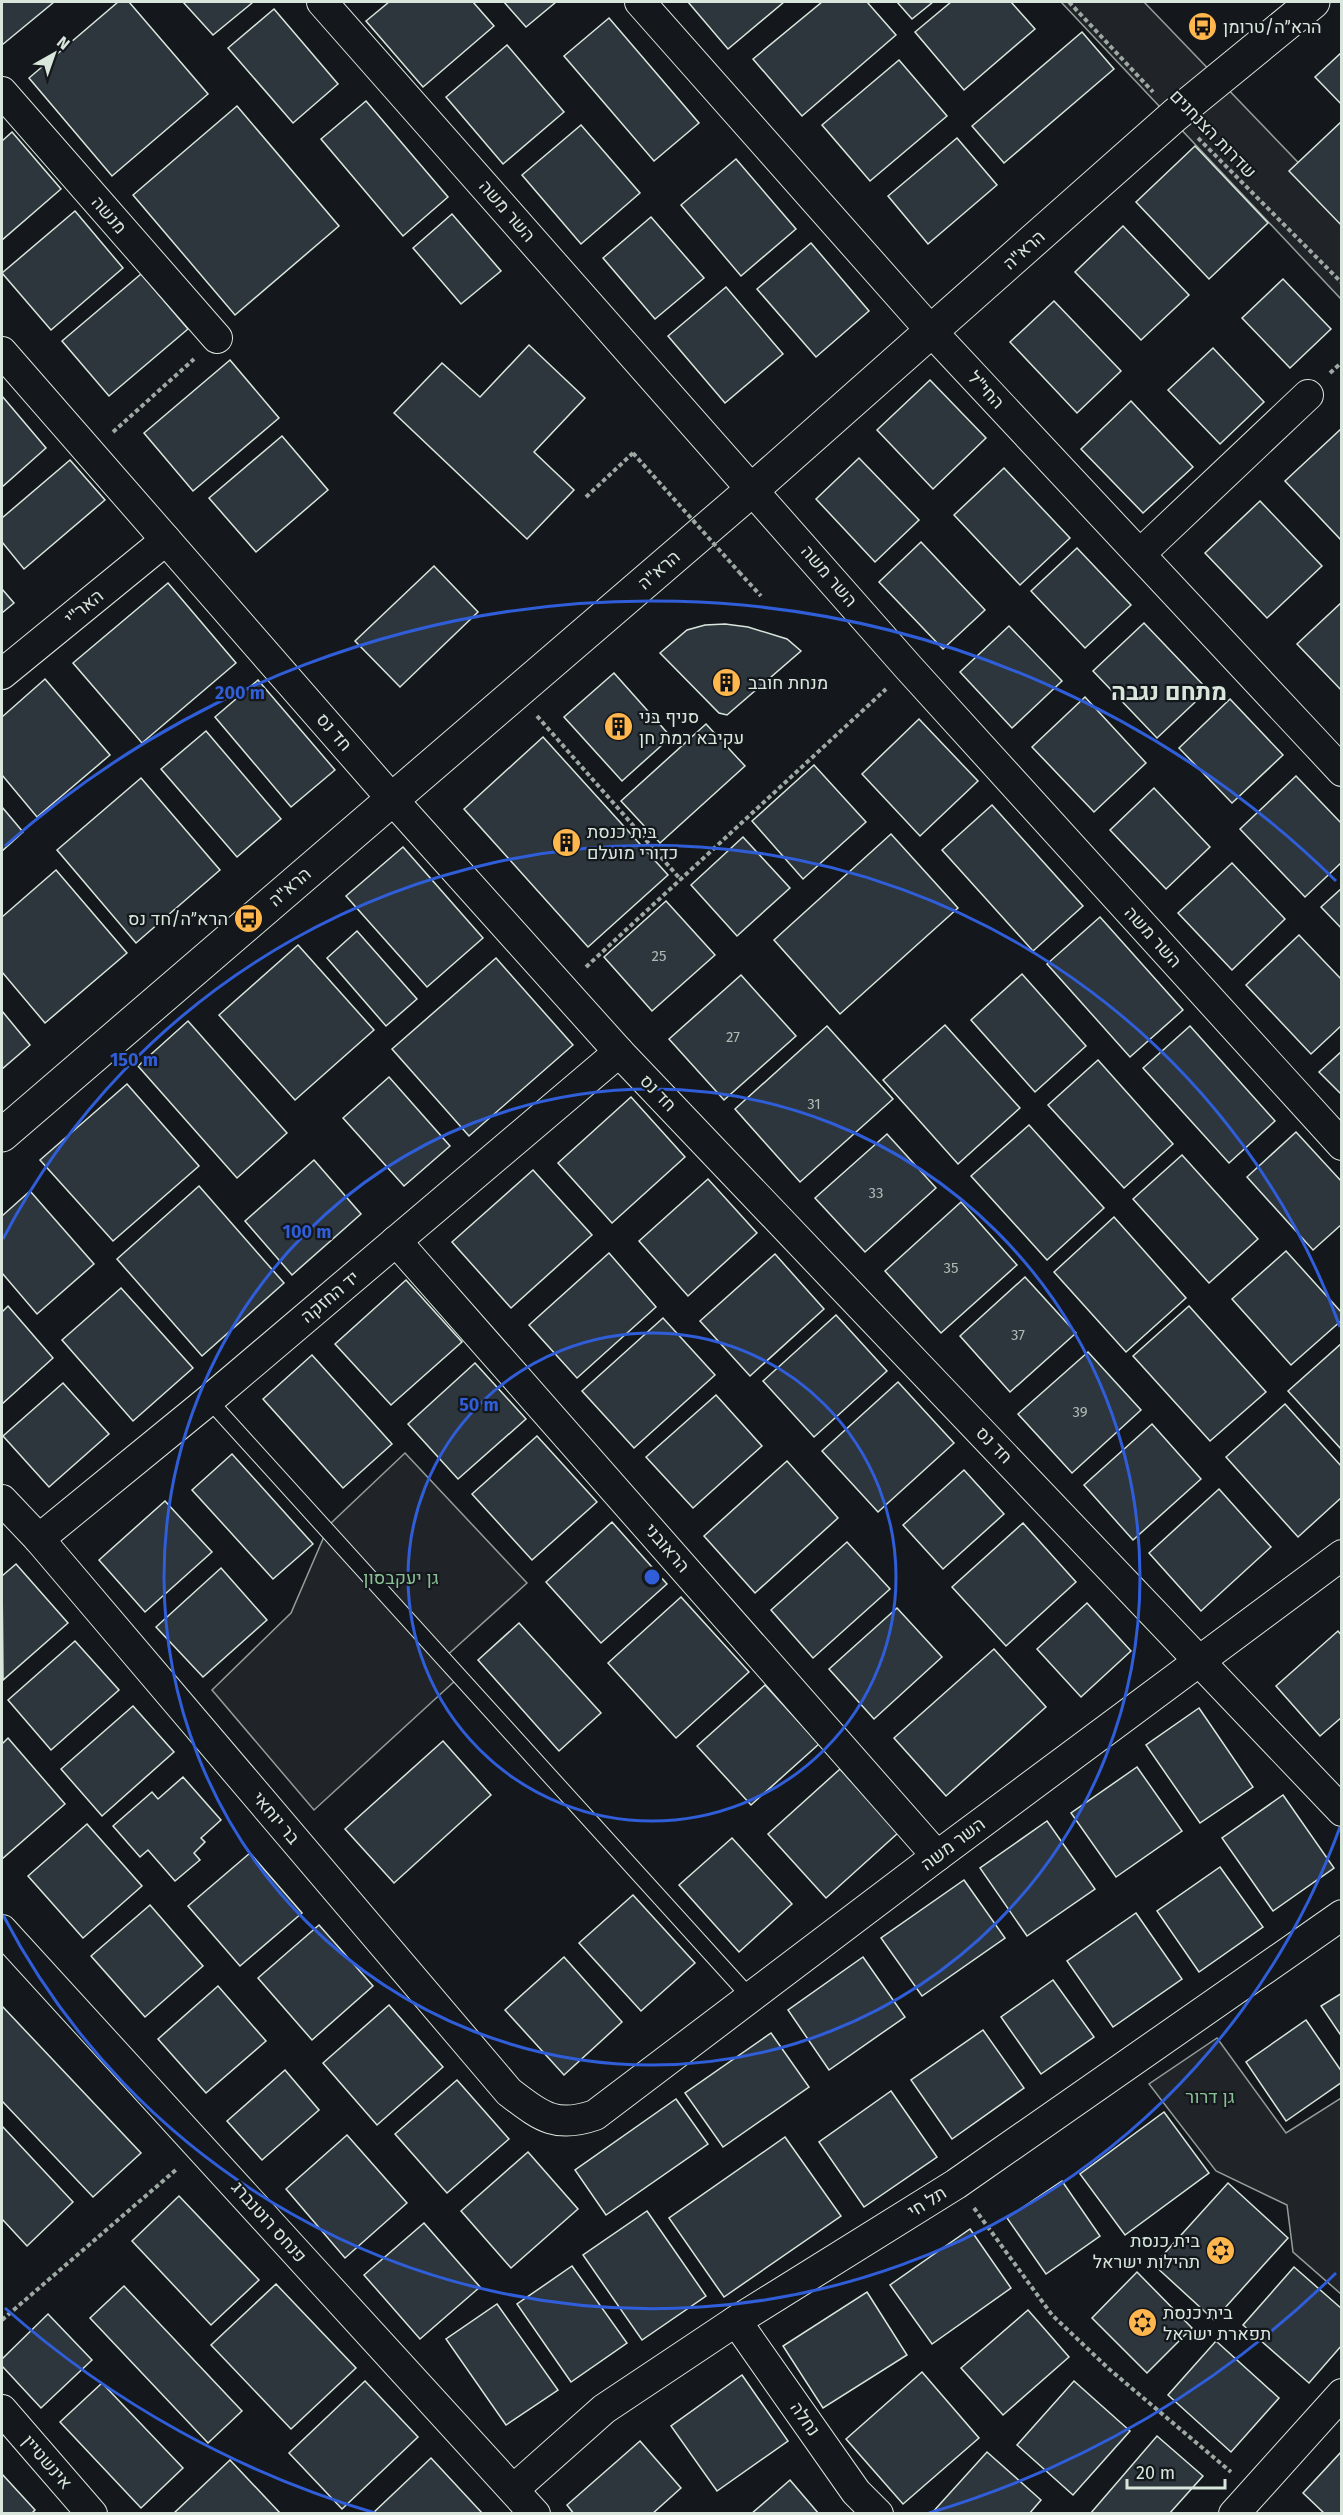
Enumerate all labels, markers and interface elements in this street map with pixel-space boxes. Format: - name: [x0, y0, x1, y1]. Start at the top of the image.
- bus stop icon: הרא״ה/טרומן: [1186, 11, 1218, 43]
- place label: הרא״ה/טרומן: [1223, 16, 1322, 38]
- north arrow: [24, 24, 84, 84]
- text: N: [53, 32, 73, 54]
- street label: שדרות הצנחנים: [1165, 85, 1261, 183]
- street label: השר משה: [474, 176, 540, 246]
- street label: מנשה: [87, 192, 131, 238]
- street label: הרא"ה: [999, 226, 1049, 274]
- street label: החי"ל: [963, 367, 1009, 413]
- street label: השר משה: [796, 541, 862, 611]
- street label: הרא"ה: [633, 546, 685, 594]
- street label: האר"י: [60, 585, 108, 629]
- building icon: מנחת חובב: [711, 667, 743, 699]
- place label: מנחת חובב: [748, 672, 828, 694]
- district label: מתחם נגבה: [1111, 678, 1227, 706]
- text: 200 m: [215, 682, 265, 704]
- place label: סניף בני עקיבא רמת חן: [639, 706, 744, 749]
- street label: חד נס: [312, 709, 356, 755]
- building icon: סניף בני עקיבא רמת חן: [602, 711, 634, 743]
- place label: בית כנסת כדורי מועלם: [587, 821, 678, 864]
- building icon: בית כנסת כדורי מועלם: [550, 826, 582, 858]
- street label: הרא"ה: [264, 863, 316, 911]
- street label: השר משה: [1120, 902, 1186, 972]
- bus stop icon: הרא״ה/חד נס: [233, 903, 265, 935]
- place label: הרא״ה/חד נס: [128, 908, 228, 930]
- house number: 25: [652, 947, 666, 965]
- house number: 27: [726, 1028, 740, 1046]
- text: 150 m: [110, 1049, 158, 1071]
- street label: חד נס: [635, 1070, 681, 1116]
- house number: 31: [807, 1095, 821, 1113]
- house number: 33: [869, 1184, 883, 1202]
- text: 100 m: [283, 1221, 331, 1243]
- house number: 35: [943, 1259, 959, 1277]
- street label: יד החזקה: [296, 1266, 364, 1328]
- house number: 37: [1011, 1326, 1025, 1344]
- text: 50 m: [459, 1394, 499, 1416]
- house number: 39: [1072, 1403, 1088, 1421]
- street label: חד נס: [971, 1422, 1017, 1468]
- street label: הראובני: [640, 1519, 694, 1577]
- park label: גן יעקבסון: [363, 1567, 439, 1589]
- centre of rings: [642, 1567, 662, 1587]
- street label: בר יוחאי: [248, 1787, 305, 1849]
- street label: השר משה: [917, 1813, 989, 1875]
- park label: גן דרור: [1185, 2086, 1235, 2108]
- street label: פנחס רוטנברג: [227, 2177, 311, 2267]
- street label: תל חי: [904, 2182, 950, 2222]
- place label: בית כנסת תהילות ישראל: [1093, 2230, 1201, 2273]
- synagogue icon: בית כנסת תהילות ישראל: [1205, 2235, 1237, 2267]
- place label: בית כנסת תפארת ישראל: [1163, 2302, 1271, 2345]
- synagogue icon: בית כנסת תפארת ישראל: [1126, 2307, 1158, 2339]
- street label: נחלה: [785, 2397, 825, 2441]
- street label: אינשטיין: [17, 2430, 77, 2494]
- scale bar: [1127, 2452, 1224, 2490]
- text: 20 m: [1136, 2462, 1175, 2484]

